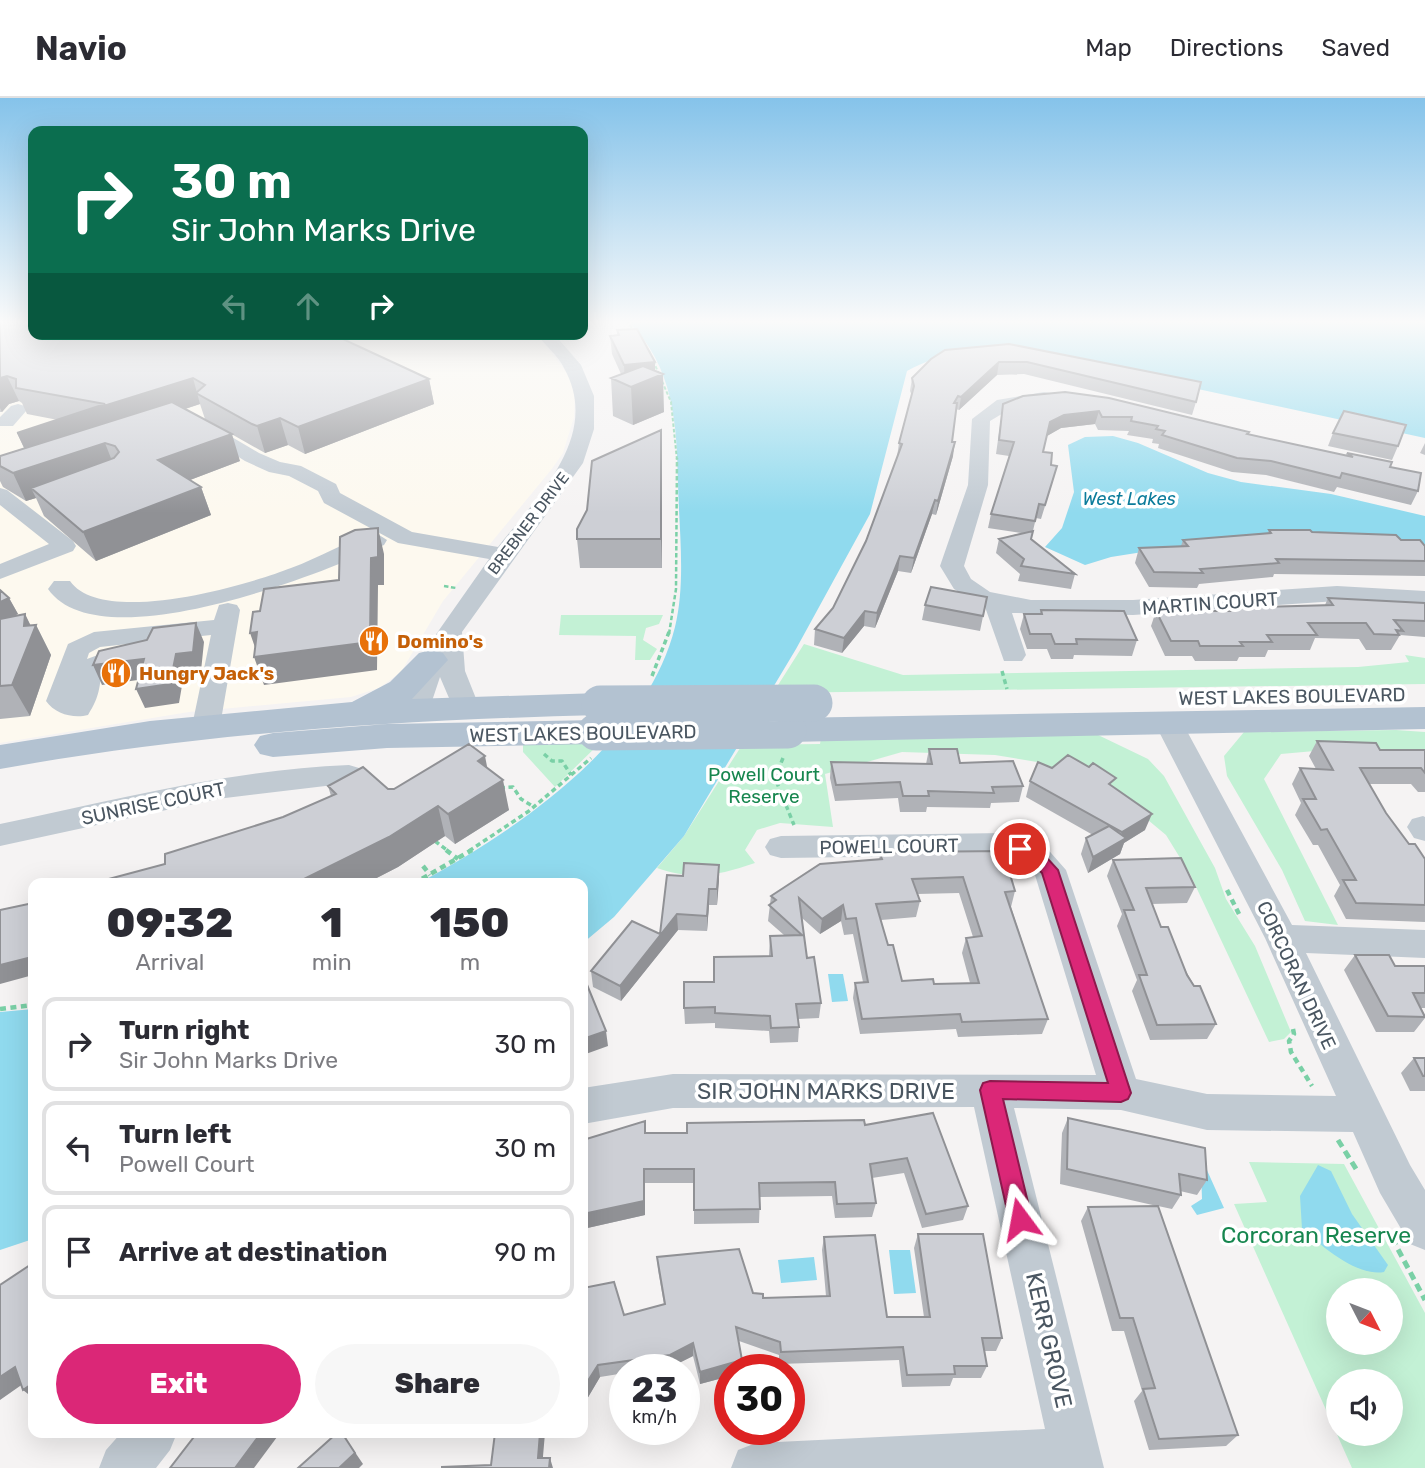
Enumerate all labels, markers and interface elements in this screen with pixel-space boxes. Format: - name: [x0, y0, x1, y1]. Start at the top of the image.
- text: Navio: [35, 29, 127, 68]
- text: Map: [1085, 34, 1132, 62]
- text: Directions: [1170, 34, 1283, 62]
- text: Saved: [1321, 34, 1390, 62]
- text: 30 m: [171, 152, 292, 210]
- icon: right: [56, 154, 147, 245]
- text: Sir John Marks Drive: [171, 211, 476, 249]
- icon: left: [216, 287, 254, 325]
- icon: ahead: [289, 287, 327, 325]
- icon: right: [362, 287, 400, 325]
- street label: BREBNER DRIVE: [484, 469, 573, 578]
- water label: West Lakes: [1082, 488, 1176, 510]
- street label: MARTIN COURT: [1141, 587, 1279, 620]
- restaurant icon: Domino's: [357, 624, 391, 658]
- place label: Domino's: [397, 630, 483, 653]
- restaurant icon: Hungry Jack's: [99, 656, 133, 690]
- place label: Hungry Jack's: [139, 662, 274, 685]
- street label: WEST LAKES BOULEVARD: [1178, 683, 1406, 710]
- street label: WEST LAKES BOULEVARD: [469, 720, 697, 747]
- park label: Powell Court Reserve: [708, 763, 820, 808]
- street label: SUNRISE COURT: [79, 777, 227, 830]
- pin: [990, 819, 1050, 879]
- icon: arrive: [1001, 830, 1039, 868]
- street label: POWELL COURT: [819, 834, 959, 859]
- street label: CORCORAN DRIVE: [1252, 897, 1341, 1053]
- text: 09:32: [106, 898, 234, 948]
- text: 1: [321, 898, 343, 948]
- text: 150: [430, 898, 510, 948]
- text: Arrival: [135, 948, 204, 976]
- text: min: [312, 948, 352, 976]
- text: m: [460, 948, 480, 976]
- text: Turn right: [119, 1015, 249, 1046]
- icon: right: [60, 1025, 98, 1063]
- text: 30 m: [494, 1029, 556, 1060]
- text: Sir John Marks Drive: [119, 1046, 338, 1074]
- street label: SIR JOHN MARKS DRIVE: [697, 1077, 955, 1105]
- text: Turn left: [119, 1119, 231, 1150]
- icon: left: [60, 1129, 98, 1167]
- text: 30 m: [494, 1133, 556, 1164]
- text: Powell Court: [119, 1150, 254, 1178]
- position arrow: [983, 1182, 1057, 1256]
- park label: Corcoran Reserve: [1221, 1221, 1411, 1249]
- icon: arrive: [60, 1233, 98, 1271]
- text: Arrive at destination: [119, 1237, 387, 1268]
- text: 90 m: [495, 1237, 556, 1268]
- street label: KERR GROVE: [1020, 1269, 1078, 1411]
- north arrow: [1326, 1278, 1404, 1354]
- map controls: [1326, 1278, 1403, 1446]
- button: Exit: [56, 1344, 301, 1424]
- button: Share: [315, 1344, 560, 1424]
- speed limit sign: 30: [714, 1354, 805, 1445]
- text: 23: [632, 1369, 677, 1411]
- button: sound: [1326, 1369, 1403, 1446]
- text: km/h: [632, 1406, 677, 1428]

